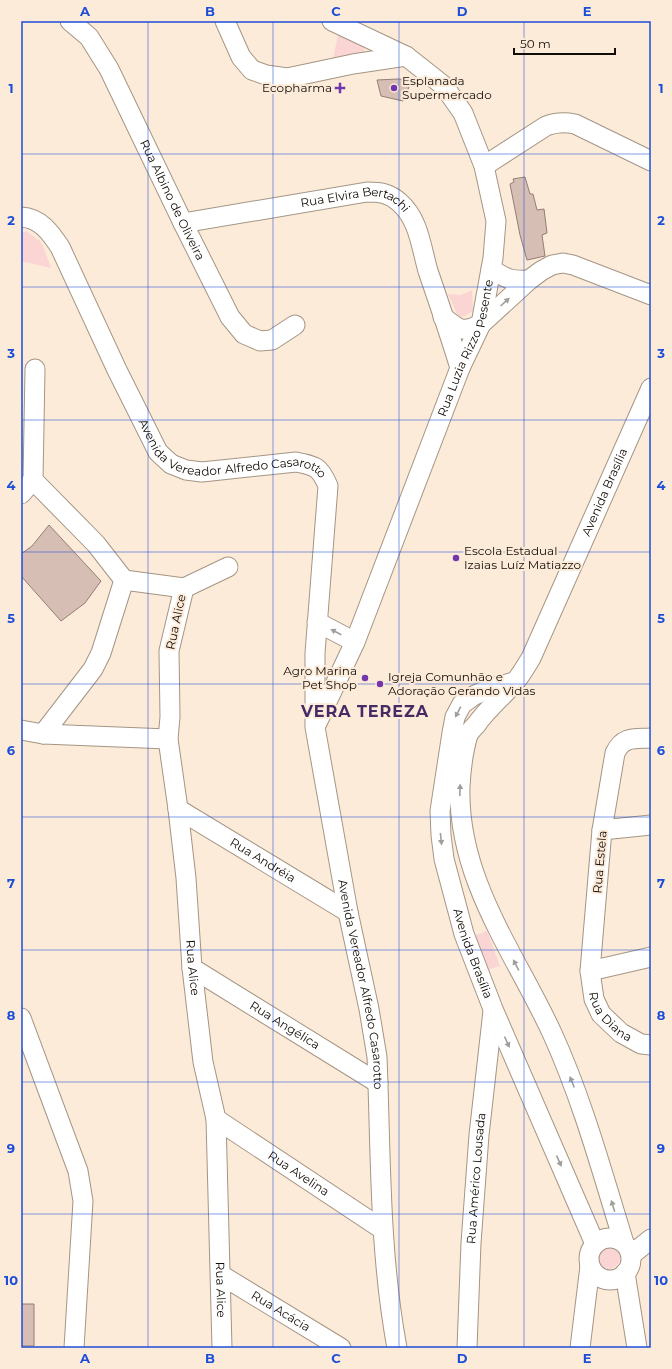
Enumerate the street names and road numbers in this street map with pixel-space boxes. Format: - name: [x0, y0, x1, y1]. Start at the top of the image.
- street label: Rua Albino de Oliveira: [137, 137, 208, 263]
- street label: Rua Elvira Bertachi: [299, 183, 413, 215]
- street label: Rua Luzia Rizzo Pesente: [434, 278, 496, 419]
- street label: Avenida Vereador Alfredo Casarotto: [136, 416, 330, 481]
- street label: Avenida Brasília: [578, 446, 630, 538]
- street label: Rua Alice: [162, 593, 189, 651]
- street label: Rua Estela: [589, 830, 610, 894]
- street label: Rua Andréia: [227, 834, 299, 885]
- street label: Avenida Vereador Alfredo Casarotto: [335, 878, 386, 1090]
- street label: Avenida Brasília: [450, 907, 496, 1000]
- street label: Rua Alice: [183, 939, 203, 996]
- street label: Rua Diana: [586, 991, 635, 1045]
- street label: Rua Angélica: [247, 998, 323, 1052]
- street label: Rua Américo Lousada: [463, 1112, 488, 1244]
- street label: Rua Avelina: [265, 1148, 332, 1199]
- street label: Rua Alice: [213, 1261, 229, 1318]
- street label: Rua Acácia: [249, 1287, 313, 1335]

